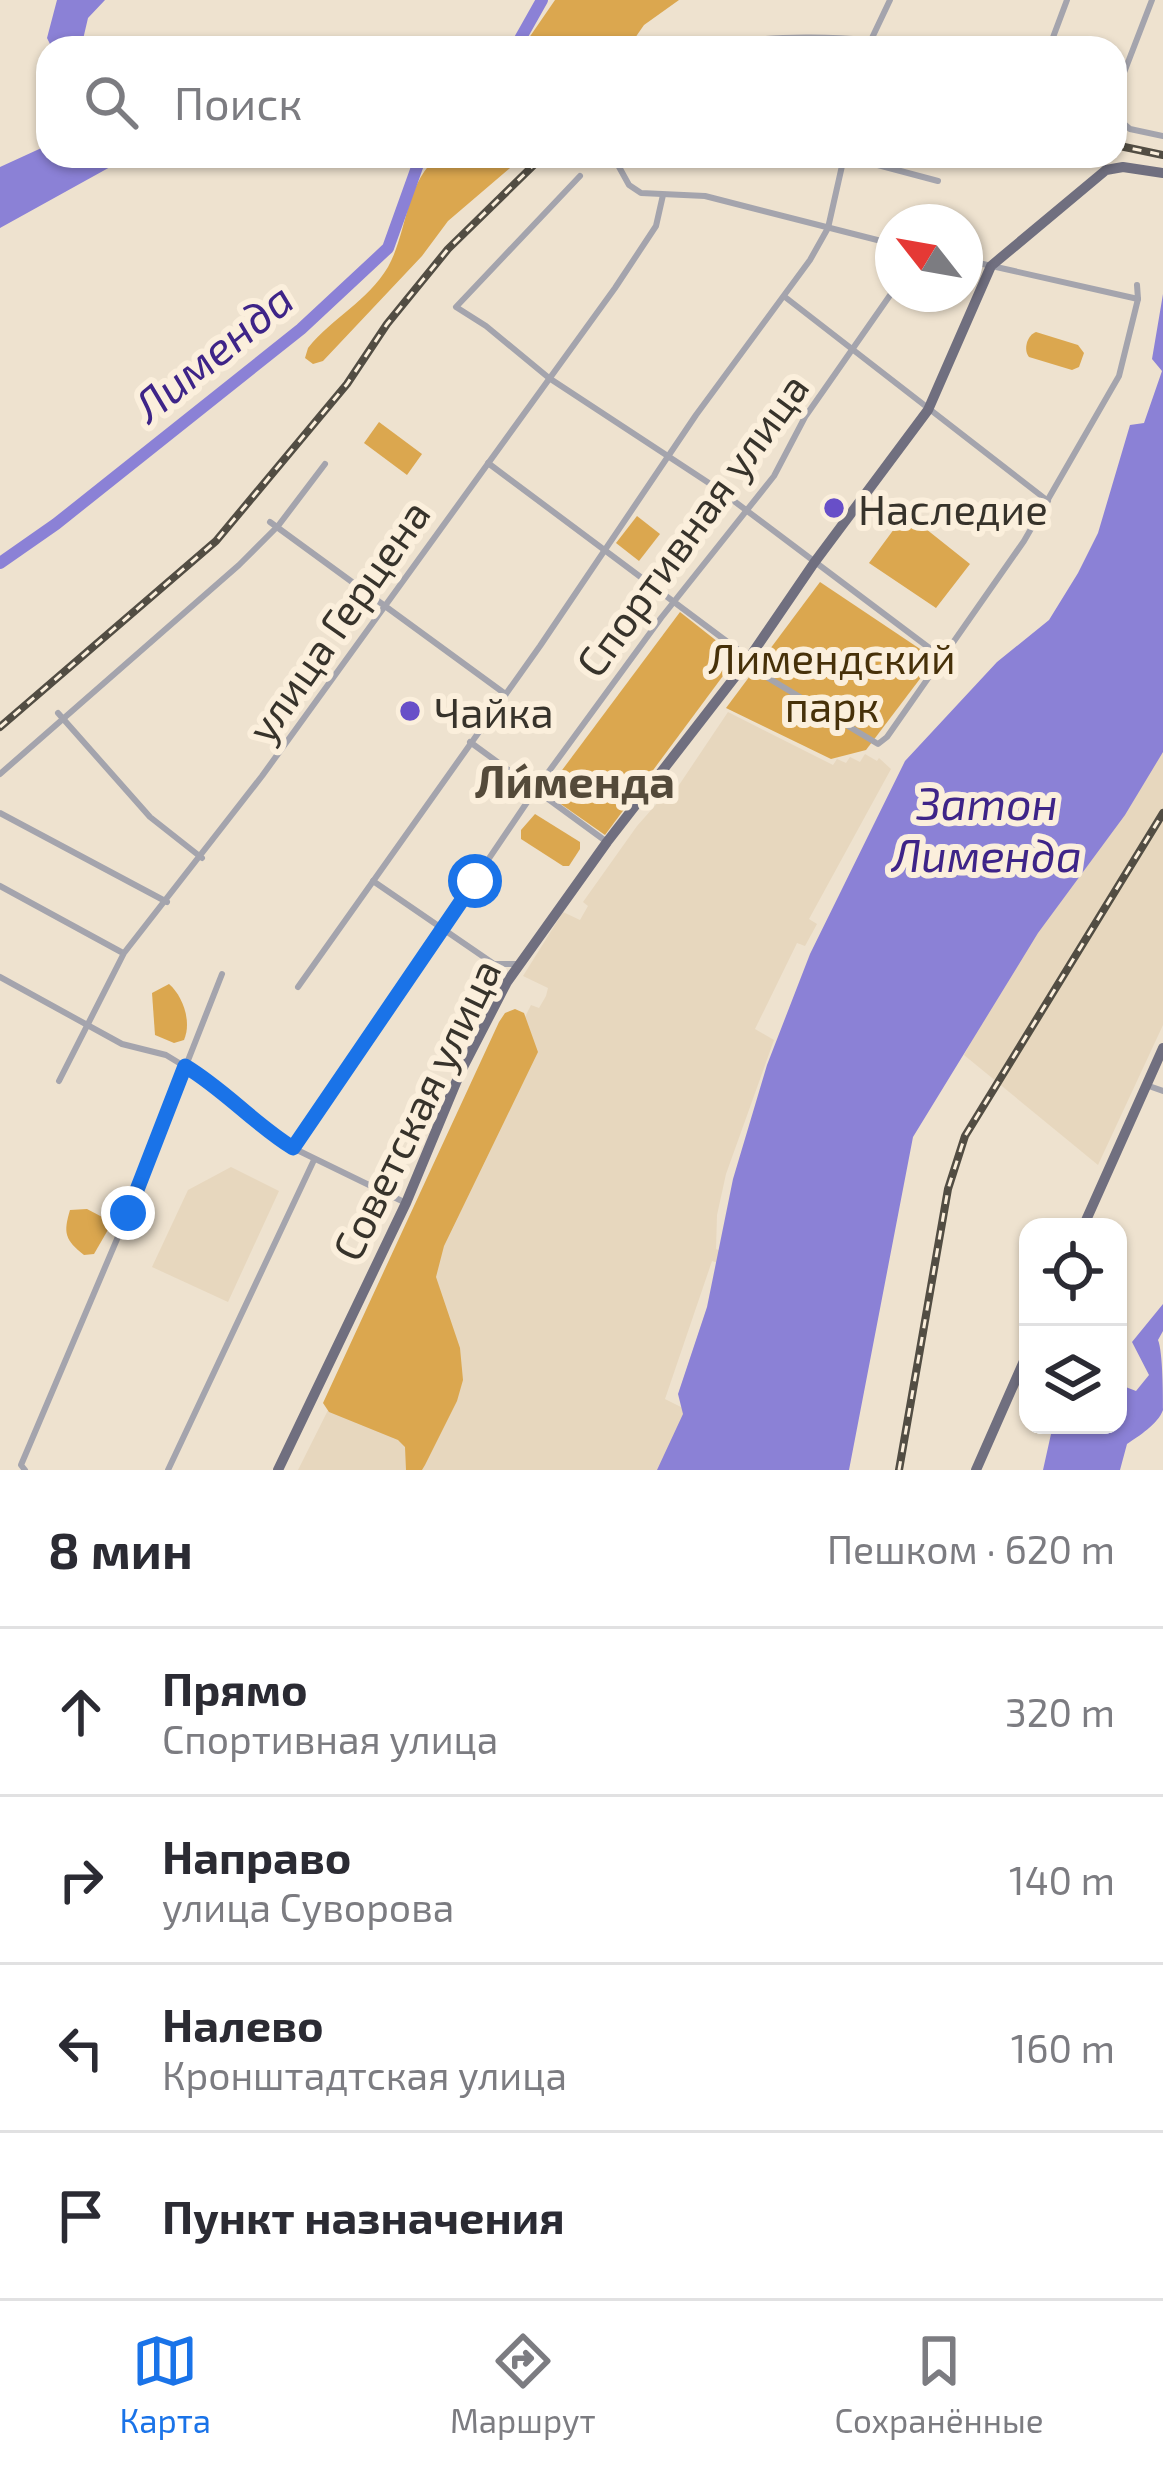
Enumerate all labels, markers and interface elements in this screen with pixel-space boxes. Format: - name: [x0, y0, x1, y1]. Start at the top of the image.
- search box: [36, 36, 1127, 168]
- icon: search: [78, 69, 144, 135]
- text: Поиск: [174, 75, 302, 129]
- north arrow: [875, 204, 983, 312]
- water label: Лименда: [120, 270, 303, 433]
- street label: Спортивная улица: [564, 363, 818, 686]
- place label: Наследие: [858, 483, 1048, 533]
- street label: улица Герцена: [235, 489, 440, 751]
- marker: Наследие: [821, 495, 847, 521]
- park label: Лимендский парк: [708, 632, 956, 730]
- place label: Чайка: [434, 686, 554, 736]
- marker: Чайка: [397, 698, 423, 724]
- district label: Ли́менда: [475, 753, 675, 807]
- water label: Затон Лименда: [890, 775, 1082, 881]
- route start: [448, 854, 502, 908]
- street label: Советская улица: [320, 950, 510, 1268]
- route end: [101, 1186, 155, 1240]
- map controls: [1019, 1218, 1127, 1434]
- button: locate: [1019, 1218, 1127, 1326]
- button: layers: [1019, 1326, 1127, 1434]
- text: 8 мин: [48, 1518, 193, 1579]
- text: Пешком · 620 m: [827, 1525, 1115, 1572]
- text: Прямо: [162, 1661, 308, 1715]
- icon: ahead: [48, 1679, 114, 1745]
- text: 320 m: [1005, 1688, 1115, 1735]
- text: Спортивная улица: [162, 1715, 498, 1762]
- text: Направо: [162, 1829, 351, 1883]
- icon: right: [48, 1847, 114, 1913]
- text: 140 m: [1009, 1856, 1115, 1903]
- text: улица Суворова: [162, 1883, 454, 1930]
- text: Налево: [162, 1997, 324, 2051]
- icon: left: [48, 2015, 114, 2081]
- text: 160 m: [1011, 2024, 1115, 2071]
- text: Кронштадтская улица: [162, 2051, 567, 2098]
- icon: arrive: [48, 2183, 114, 2249]
- text: Пункт назначения: [162, 2189, 565, 2243]
- tab: Карта: [119, 2328, 211, 2440]
- tab: Маршрут: [450, 2328, 596, 2440]
- tab: Сохранённые: [835, 2328, 1044, 2440]

